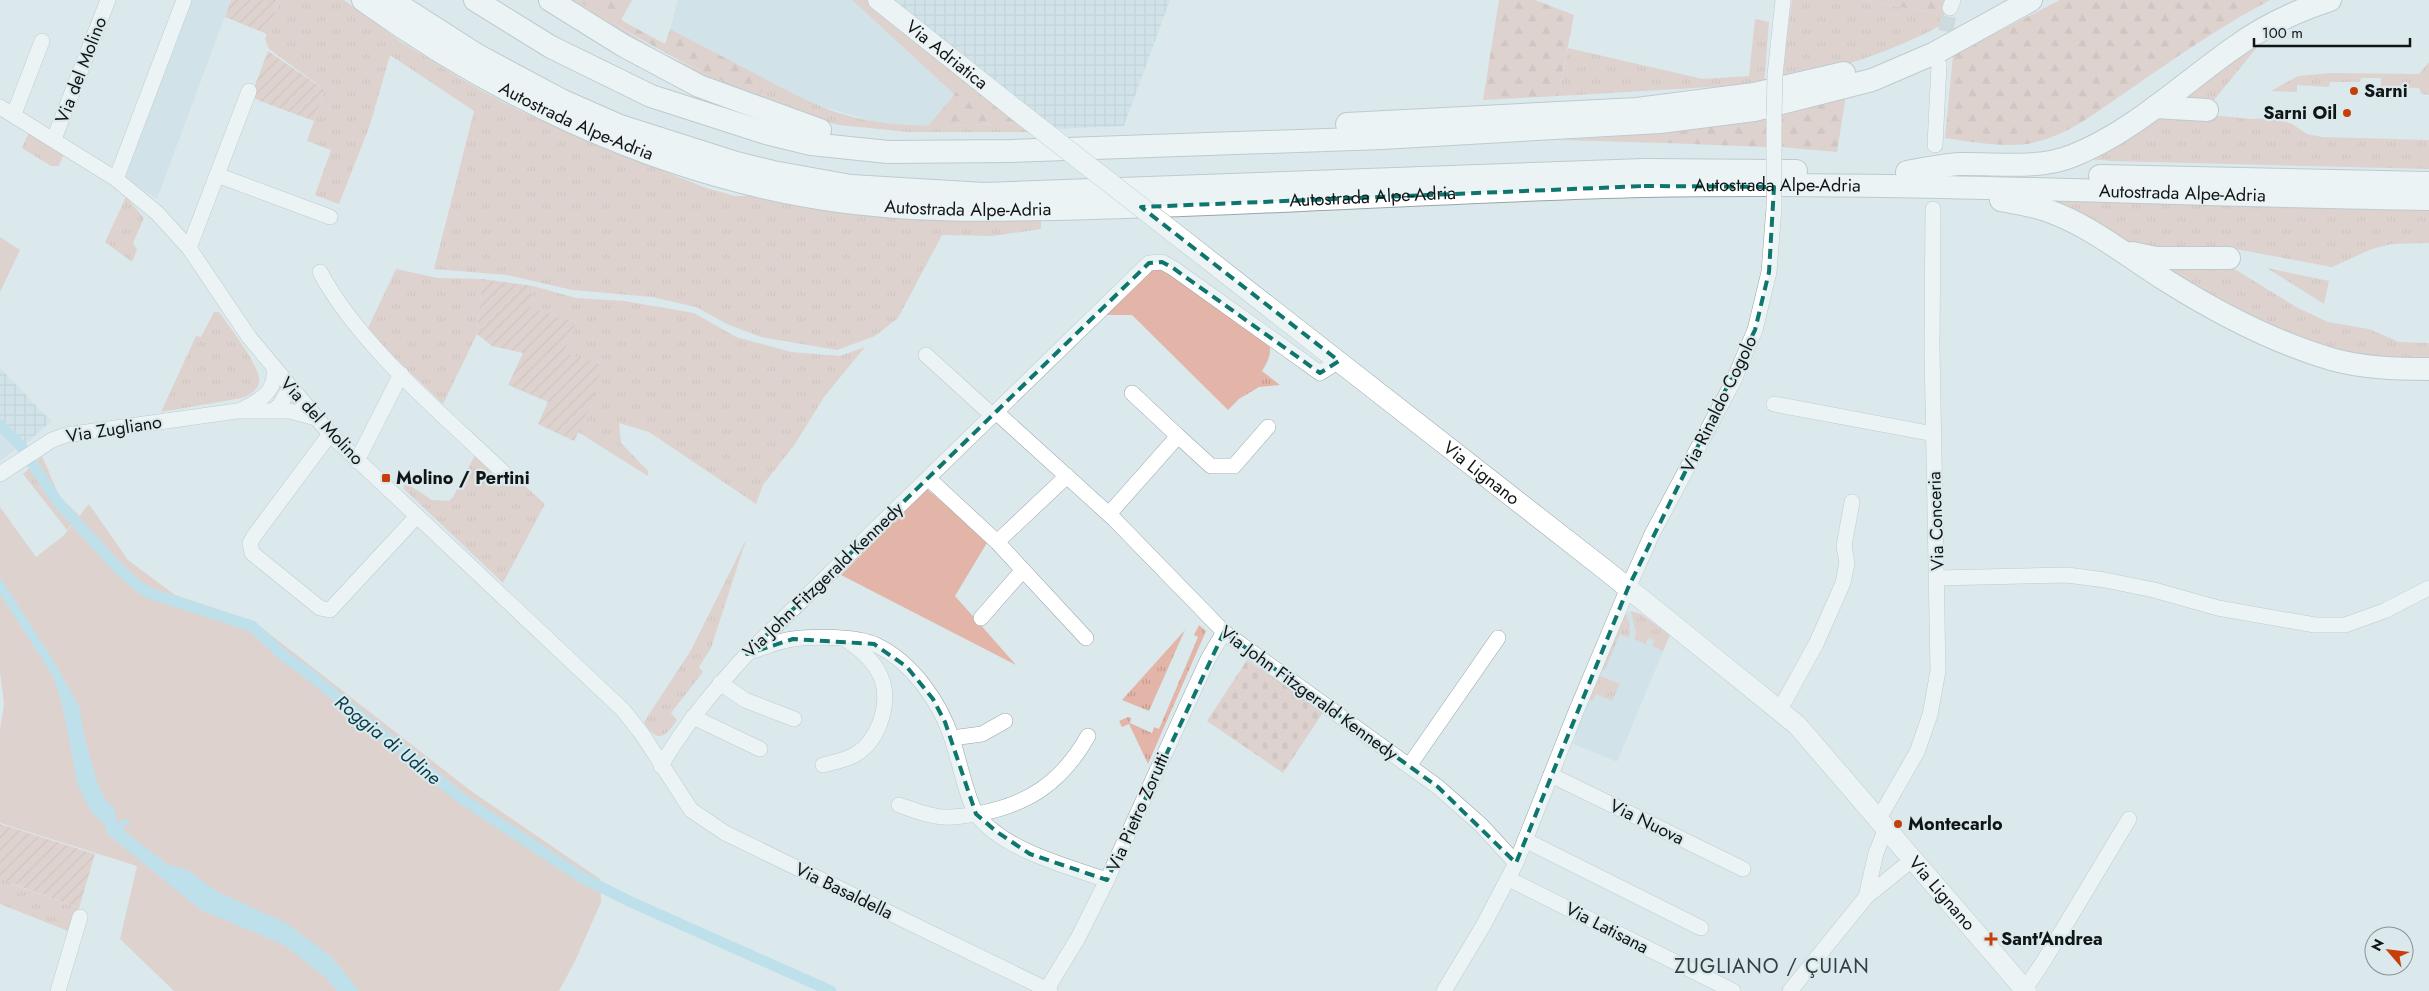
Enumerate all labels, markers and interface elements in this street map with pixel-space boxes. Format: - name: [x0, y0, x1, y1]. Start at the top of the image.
- street label: Via del Molino: [49, 13, 113, 127]
- street label: Via Adriatica: [900, 14, 994, 96]
- scale bar: [2254, 15, 2410, 47]
- text: 100 m: [2262, 22, 2303, 44]
- street label: Autostrada Alpe-Adria: [494, 75, 657, 167]
- place label: Sarni: [2364, 78, 2408, 104]
- marker: Sarni: [2348, 85, 2360, 97]
- place label: Sarni Oil: [2263, 100, 2337, 126]
- marker: Sarni Oil: [2341, 107, 2353, 119]
- street label: Autostrada Alpe-Adria: [1694, 172, 1861, 199]
- street label: Autostrada Alpe-Adria: [2098, 178, 2266, 208]
- street label: Autostrada Alpe-Adria: [1289, 180, 1457, 214]
- street label: Autostrada Alpe-Adria: [883, 193, 1052, 223]
- street label: Via Rinaldo Cogolo: [1675, 331, 1763, 477]
- street label: Via del Molino: [274, 371, 370, 471]
- street label: Via Zugliano: [64, 409, 164, 449]
- street label: Via Lignano: [1437, 435, 1525, 511]
- place label: Molino / Pertini: [396, 465, 530, 491]
- street label: Via Conceria: [1921, 471, 1951, 571]
- marker: Molino / Pertini: [380, 472, 392, 484]
- street label: Via John Fitzgerald Kennedy: [737, 496, 909, 664]
- street label: Via John Fitzgerald Kennedy: [1215, 619, 1403, 767]
- water label: Roggia di Udine: [329, 689, 447, 792]
- street label: Via Pietro Zorutti: [1100, 748, 1176, 876]
- street label: Via Nuova: [1605, 793, 1689, 851]
- place label: Montecarlo: [1908, 811, 2003, 837]
- marker: Montecarlo: [1892, 818, 1904, 830]
- street label: Via Lignano: [1902, 850, 1982, 936]
- street label: Via Basaldella: [791, 856, 897, 926]
- street label: Via Latisana: [1561, 896, 1653, 960]
- place label: Sant'Andrea: [2001, 926, 2103, 952]
- north arrow: [2364, 926, 2414, 976]
- marker: Sant'Andrea: [1985, 933, 1997, 945]
- text: N: [2366, 935, 2389, 955]
- district label: ZUGLIANO / ÇUIAN: [1674, 952, 1870, 981]

